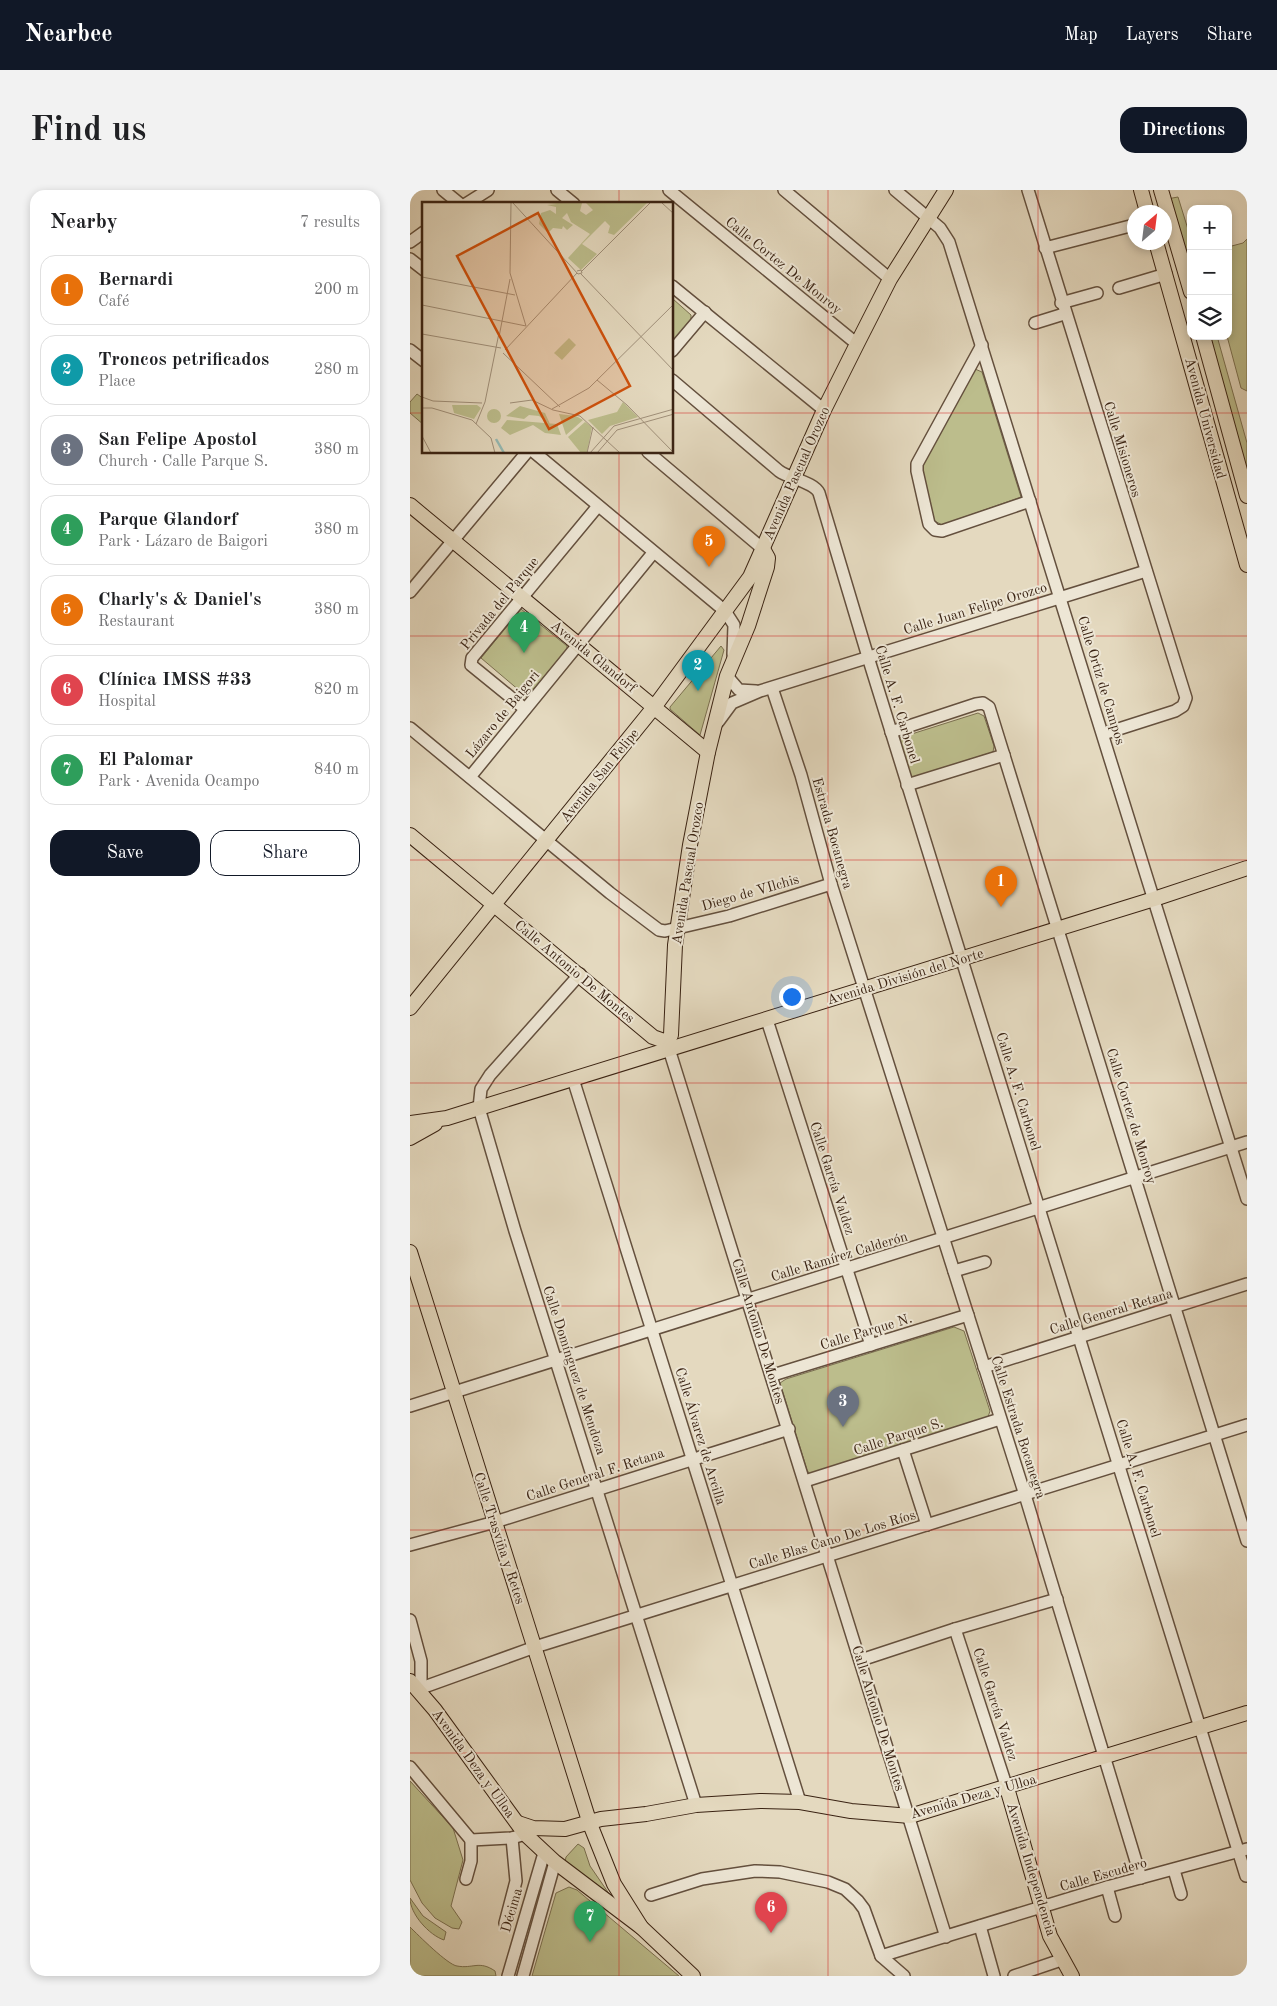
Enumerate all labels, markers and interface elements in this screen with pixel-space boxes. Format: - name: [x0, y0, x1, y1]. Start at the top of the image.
- text: Nearbee: [25, 23, 113, 47]
- text: Map: [1064, 26, 1098, 44]
- text: Layers: [1126, 26, 1178, 44]
- text: Share: [1206, 26, 1252, 44]
- button: Directions: [1120, 107, 1247, 153]
- text: Find us: [30, 113, 146, 148]
- inset map: [422, 202, 674, 454]
- north arrow: [1127, 205, 1172, 250]
- map controls: [1187, 205, 1232, 340]
- button: +: [1187, 205, 1232, 250]
- text: Nearby: [50, 212, 118, 233]
- text: 7 results: [300, 215, 360, 231]
- street label: Calle Cortez De Monroy: [722, 215, 845, 317]
- button: −: [1187, 250, 1232, 295]
- text: Bernardi: [98, 271, 173, 290]
- text: 1: [62, 282, 72, 298]
- text: 200 m: [314, 282, 359, 298]
- text: Café: [98, 294, 129, 310]
- button: layers: [1187, 295, 1232, 340]
- text: Troncos petrificados: [98, 351, 269, 370]
- street label: Avenida Universidad: [1182, 356, 1228, 480]
- text: 2: [62, 362, 72, 378]
- text: 280 m: [314, 362, 359, 378]
- text: Place: [98, 374, 135, 390]
- street label: Calle Misioneros: [1101, 400, 1143, 499]
- street label: Avenida Pascual Orozco: [761, 405, 833, 542]
- text: San Felipe Apostol: [98, 431, 257, 450]
- text: 3: [62, 442, 72, 458]
- text: 380 m: [314, 442, 359, 458]
- text: Church · Calle Parque S.: [98, 454, 268, 470]
- text: Parque Glandorf: [98, 511, 238, 530]
- text: 4: [62, 522, 72, 538]
- text: 380 m: [314, 522, 359, 538]
- pin: 5: [693, 526, 725, 567]
- text: Park · Lázaro de Baigori: [98, 534, 268, 550]
- street label: Privada del Parque: [458, 555, 541, 653]
- street label: Calle Juan Felipe Orozco: [902, 580, 1049, 637]
- text: Charly's & Daniel's: [98, 591, 262, 610]
- text: 5: [62, 602, 72, 618]
- text: 380 m: [314, 602, 359, 618]
- pin: 4: [508, 612, 540, 653]
- text: Restaurant: [98, 614, 175, 630]
- street label: Calle Ortiz de Campos: [1075, 614, 1127, 746]
- street label: Avenida Glandorf: [548, 618, 640, 696]
- street label: Calle A. F. Carbonel: [872, 643, 922, 765]
- pin: 2: [682, 650, 714, 691]
- street label: Lázaro de Baigori: [463, 668, 542, 761]
- text: Clínica IMSS #33: [98, 671, 252, 690]
- text: 6: [62, 682, 72, 698]
- text: 820 m: [314, 682, 359, 698]
- text: Hospital: [98, 694, 156, 710]
- street label: Avenida San Felipe: [558, 726, 642, 825]
- text: El Palomar: [98, 751, 193, 770]
- text: 7: [62, 762, 72, 778]
- text: 840 m: [314, 762, 359, 778]
- text: Park · Avenida Ocampo: [98, 774, 259, 790]
- street label: Estrada Bocanegra: [809, 776, 855, 891]
- street label: Avenida Pascual Orozco: [670, 801, 706, 945]
- button: Save: [50, 830, 200, 876]
- button: Share: [210, 830, 360, 876]
- pin: 1: [985, 866, 1017, 907]
- street label: Diego de VIlchis: [700, 872, 801, 914]
- street label: Calle Antonio De Montes: [512, 918, 637, 1026]
- street label: Avenida División del Norte: [825, 946, 985, 1007]
- your location: [779, 984, 805, 1010]
- street label: Calle A. F. Carbonel: [993, 1030, 1043, 1152]
- street label: Calle Cortez de Monroy: [1104, 1046, 1159, 1187]
- street label: Calle García Valdez: [807, 1120, 857, 1237]
- street label: Calle Ramírez Calderón: [769, 1229, 910, 1284]
- street label: Calle Antonio De Montes: [729, 1257, 787, 1406]
- street label: Calle Domínguez de Mendoza: [540, 1284, 608, 1457]
- street label: Calle General Retana: [1048, 1287, 1175, 1337]
- street label: Calle Parque N.: [819, 1311, 914, 1353]
- street label: Calle Estrada Bocanegra: [988, 1354, 1048, 1501]
- street label: Calle Álvarez de Arcilla: [672, 1365, 731, 1507]
- pin: 3: [827, 1386, 859, 1427]
- street label: Calle Parque S.: [852, 1416, 945, 1458]
- street label: Calle A. F. Carbonel: [1113, 1417, 1163, 1539]
- street label: Calle General F. Retana: [525, 1446, 666, 1504]
- street label: Calle Trasviña y Retes: [471, 1471, 527, 1606]
- street label: Calle Blas Cano De Los Ríos: [747, 1508, 917, 1572]
- street label: Calle Antonio De Montes: [849, 1644, 907, 1793]
- street label: Calle García Valdez: [970, 1646, 1020, 1763]
- street label: Avenida Deza y Ulloa: [429, 1707, 517, 1821]
- street label: Avenida Deza y Ulloa: [909, 1772, 1038, 1822]
- street label: Avenida Independencia: [1004, 1801, 1058, 1938]
- street label: Calle Escudero: [1058, 1856, 1148, 1894]
- street label: Décima: [499, 1887, 525, 1934]
- pin: 6: [755, 1892, 787, 1933]
- pin: 7: [574, 1901, 606, 1942]

